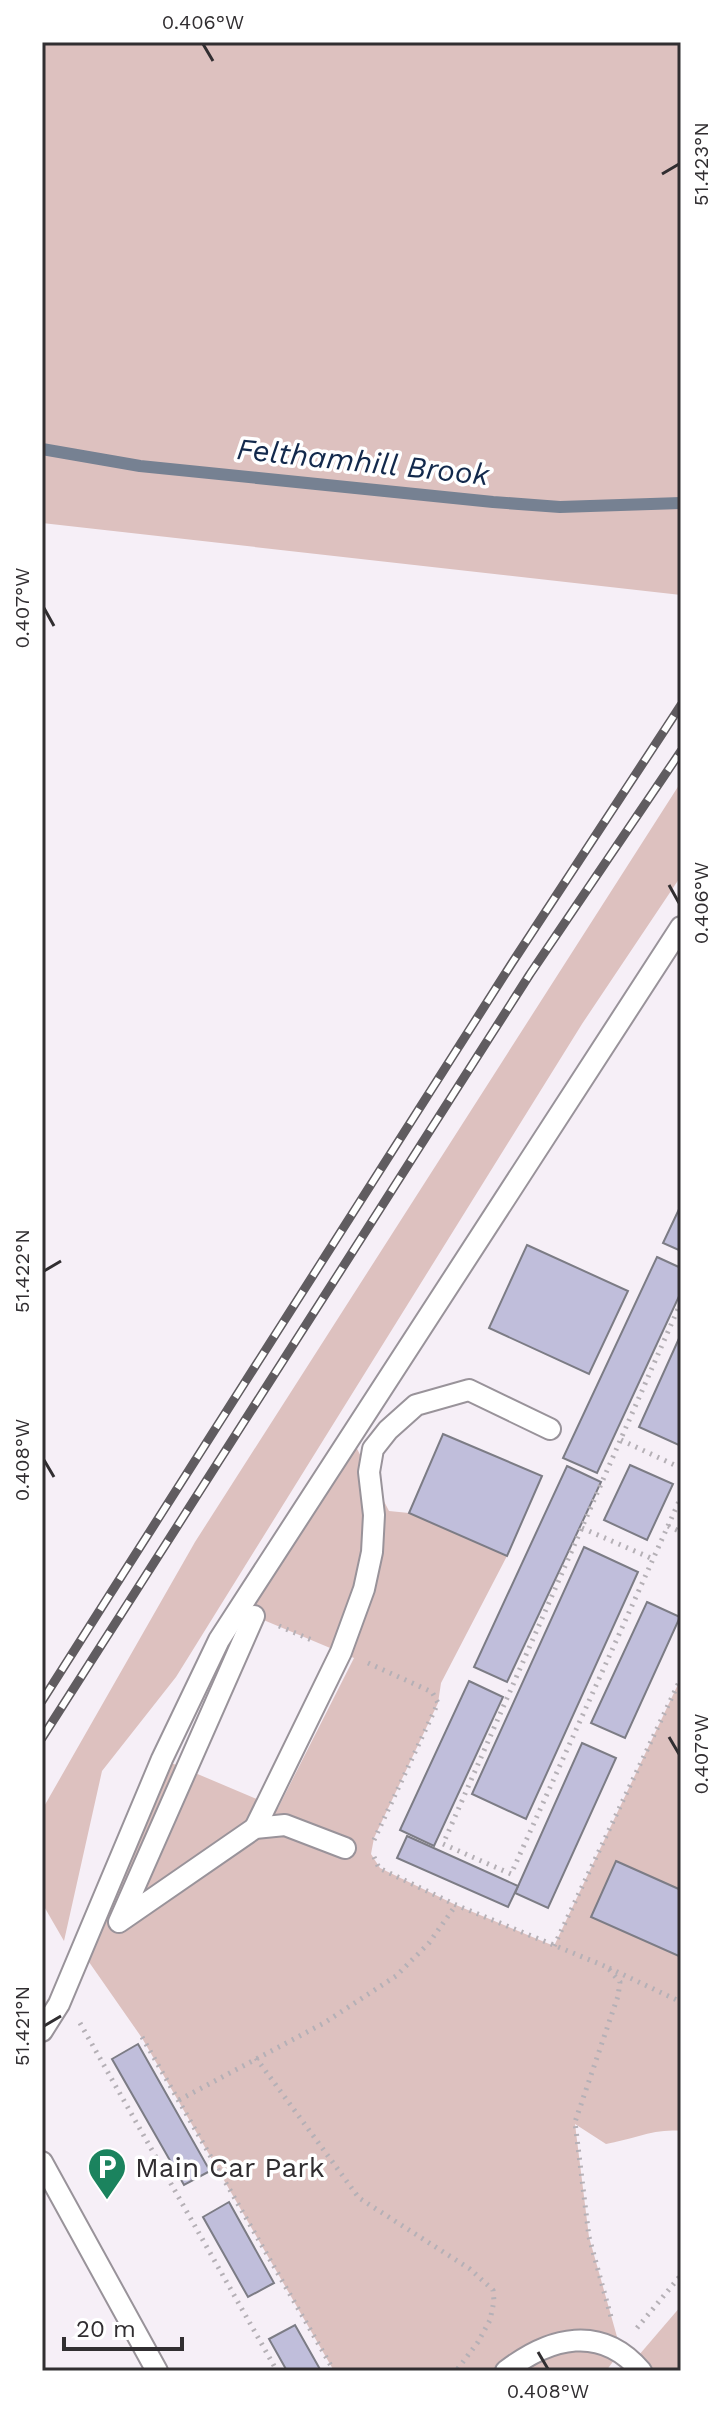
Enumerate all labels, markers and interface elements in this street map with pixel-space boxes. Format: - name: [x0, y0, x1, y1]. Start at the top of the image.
- text: 0.406°W: [162, 10, 244, 34]
- text: 51.423°N: [689, 122, 713, 206]
- water label: Felthamhill Brook: [235, 431, 493, 492]
- text: 0.407°W: [10, 568, 34, 648]
- text: 0.406°W: [689, 862, 713, 944]
- text: 51.422°N: [10, 1229, 34, 1313]
- text: 0.408°W: [10, 1419, 34, 1501]
- text: 0.407°W: [689, 1714, 713, 1794]
- text: 51.421°N: [10, 1986, 34, 2066]
- parking icon: Main Car Park: [86, 2146, 128, 2201]
- place label: Main Car Park: [135, 2151, 325, 2184]
- scale bar: [64, 2301, 182, 2351]
- text: 20 m: [76, 2315, 136, 2343]
- text: 0.408°W: [507, 2379, 589, 2403]

